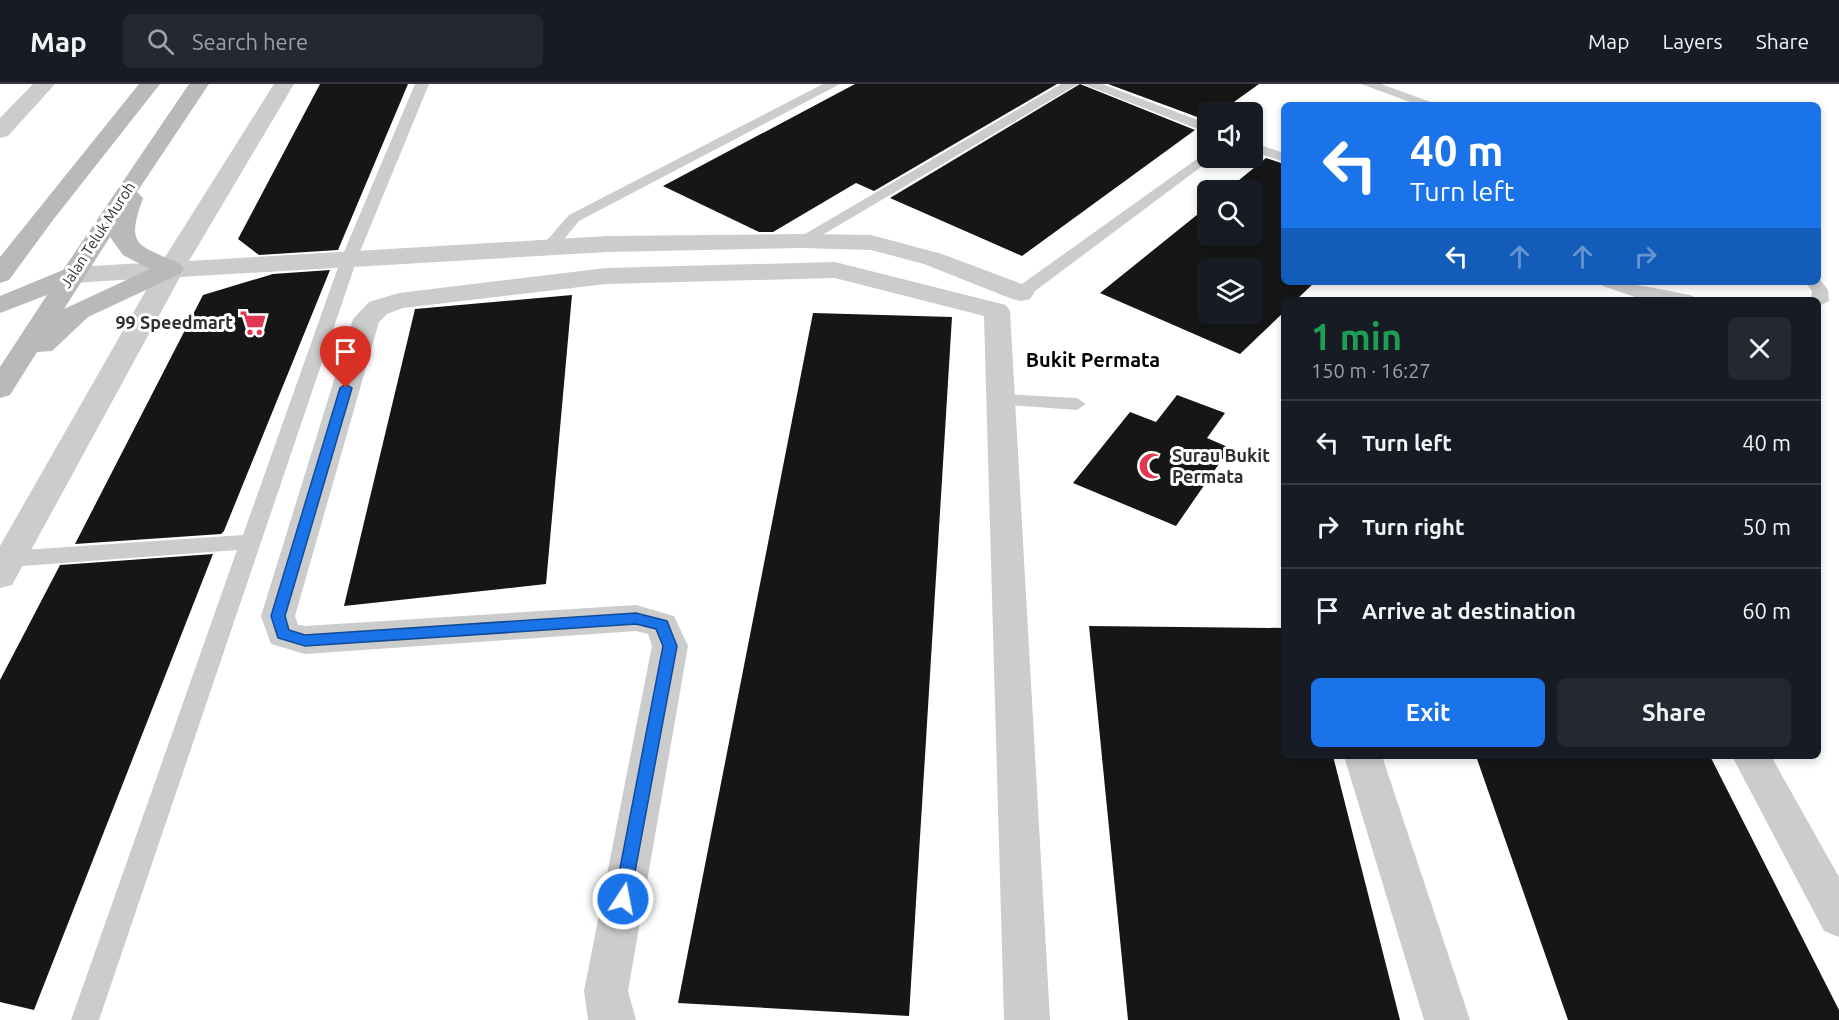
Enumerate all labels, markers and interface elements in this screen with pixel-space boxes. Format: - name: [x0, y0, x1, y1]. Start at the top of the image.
- search box: [123, 14, 543, 68]
- icon: search: [144, 25, 177, 58]
- text: Map: [30, 26, 87, 57]
- text: Search here: [192, 29, 308, 54]
- text: Map: [1588, 29, 1629, 53]
- text: Layers: [1662, 29, 1723, 53]
- text: Share: [1756, 29, 1809, 53]
- map controls: [1197, 102, 1263, 324]
- button: sound: [1197, 102, 1263, 168]
- icon: left: [1311, 126, 1389, 204]
- text: 40 m: [1410, 127, 1504, 174]
- text: Turn left: [1410, 176, 1514, 206]
- street label: Jalan Teluk Muroh: [57, 179, 138, 291]
- button: search: [1197, 180, 1263, 246]
- icon: left: [1440, 240, 1473, 273]
- icon: ahead: [1503, 240, 1536, 273]
- icon: ahead: [1566, 240, 1599, 273]
- icon: right: [1629, 240, 1662, 273]
- button: layers: [1197, 258, 1263, 324]
- supermarket icon: 99 Speedmart: [238, 308, 268, 338]
- place label: 99 Speedmart: [115, 312, 233, 332]
- text: 1 min: [1311, 316, 1402, 357]
- button: close: [1728, 317, 1791, 380]
- pin: [320, 326, 371, 388]
- icon: arrive: [329, 335, 362, 368]
- district label: Bukit Permata: [1026, 348, 1160, 371]
- text: 150 m · 16:27: [1311, 359, 1431, 382]
- icon: left: [1311, 426, 1344, 459]
- text: Turn left: [1362, 430, 1452, 455]
- text: 40 m: [1742, 430, 1791, 455]
- place label: Surau Bukit Permata: [1172, 445, 1270, 486]
- mosque icon: Surau Bukit Permata: [1137, 451, 1167, 481]
- icon: right: [1311, 510, 1344, 543]
- text: Turn right: [1362, 514, 1464, 539]
- text: 50 m: [1742, 514, 1791, 539]
- icon: arrive: [1311, 594, 1344, 627]
- text: Arrive at destination: [1362, 598, 1576, 623]
- text: 60 m: [1742, 598, 1791, 623]
- button: Exit: [1311, 678, 1545, 747]
- button: Share: [1557, 678, 1791, 747]
- position arrow: [591, 867, 655, 931]

